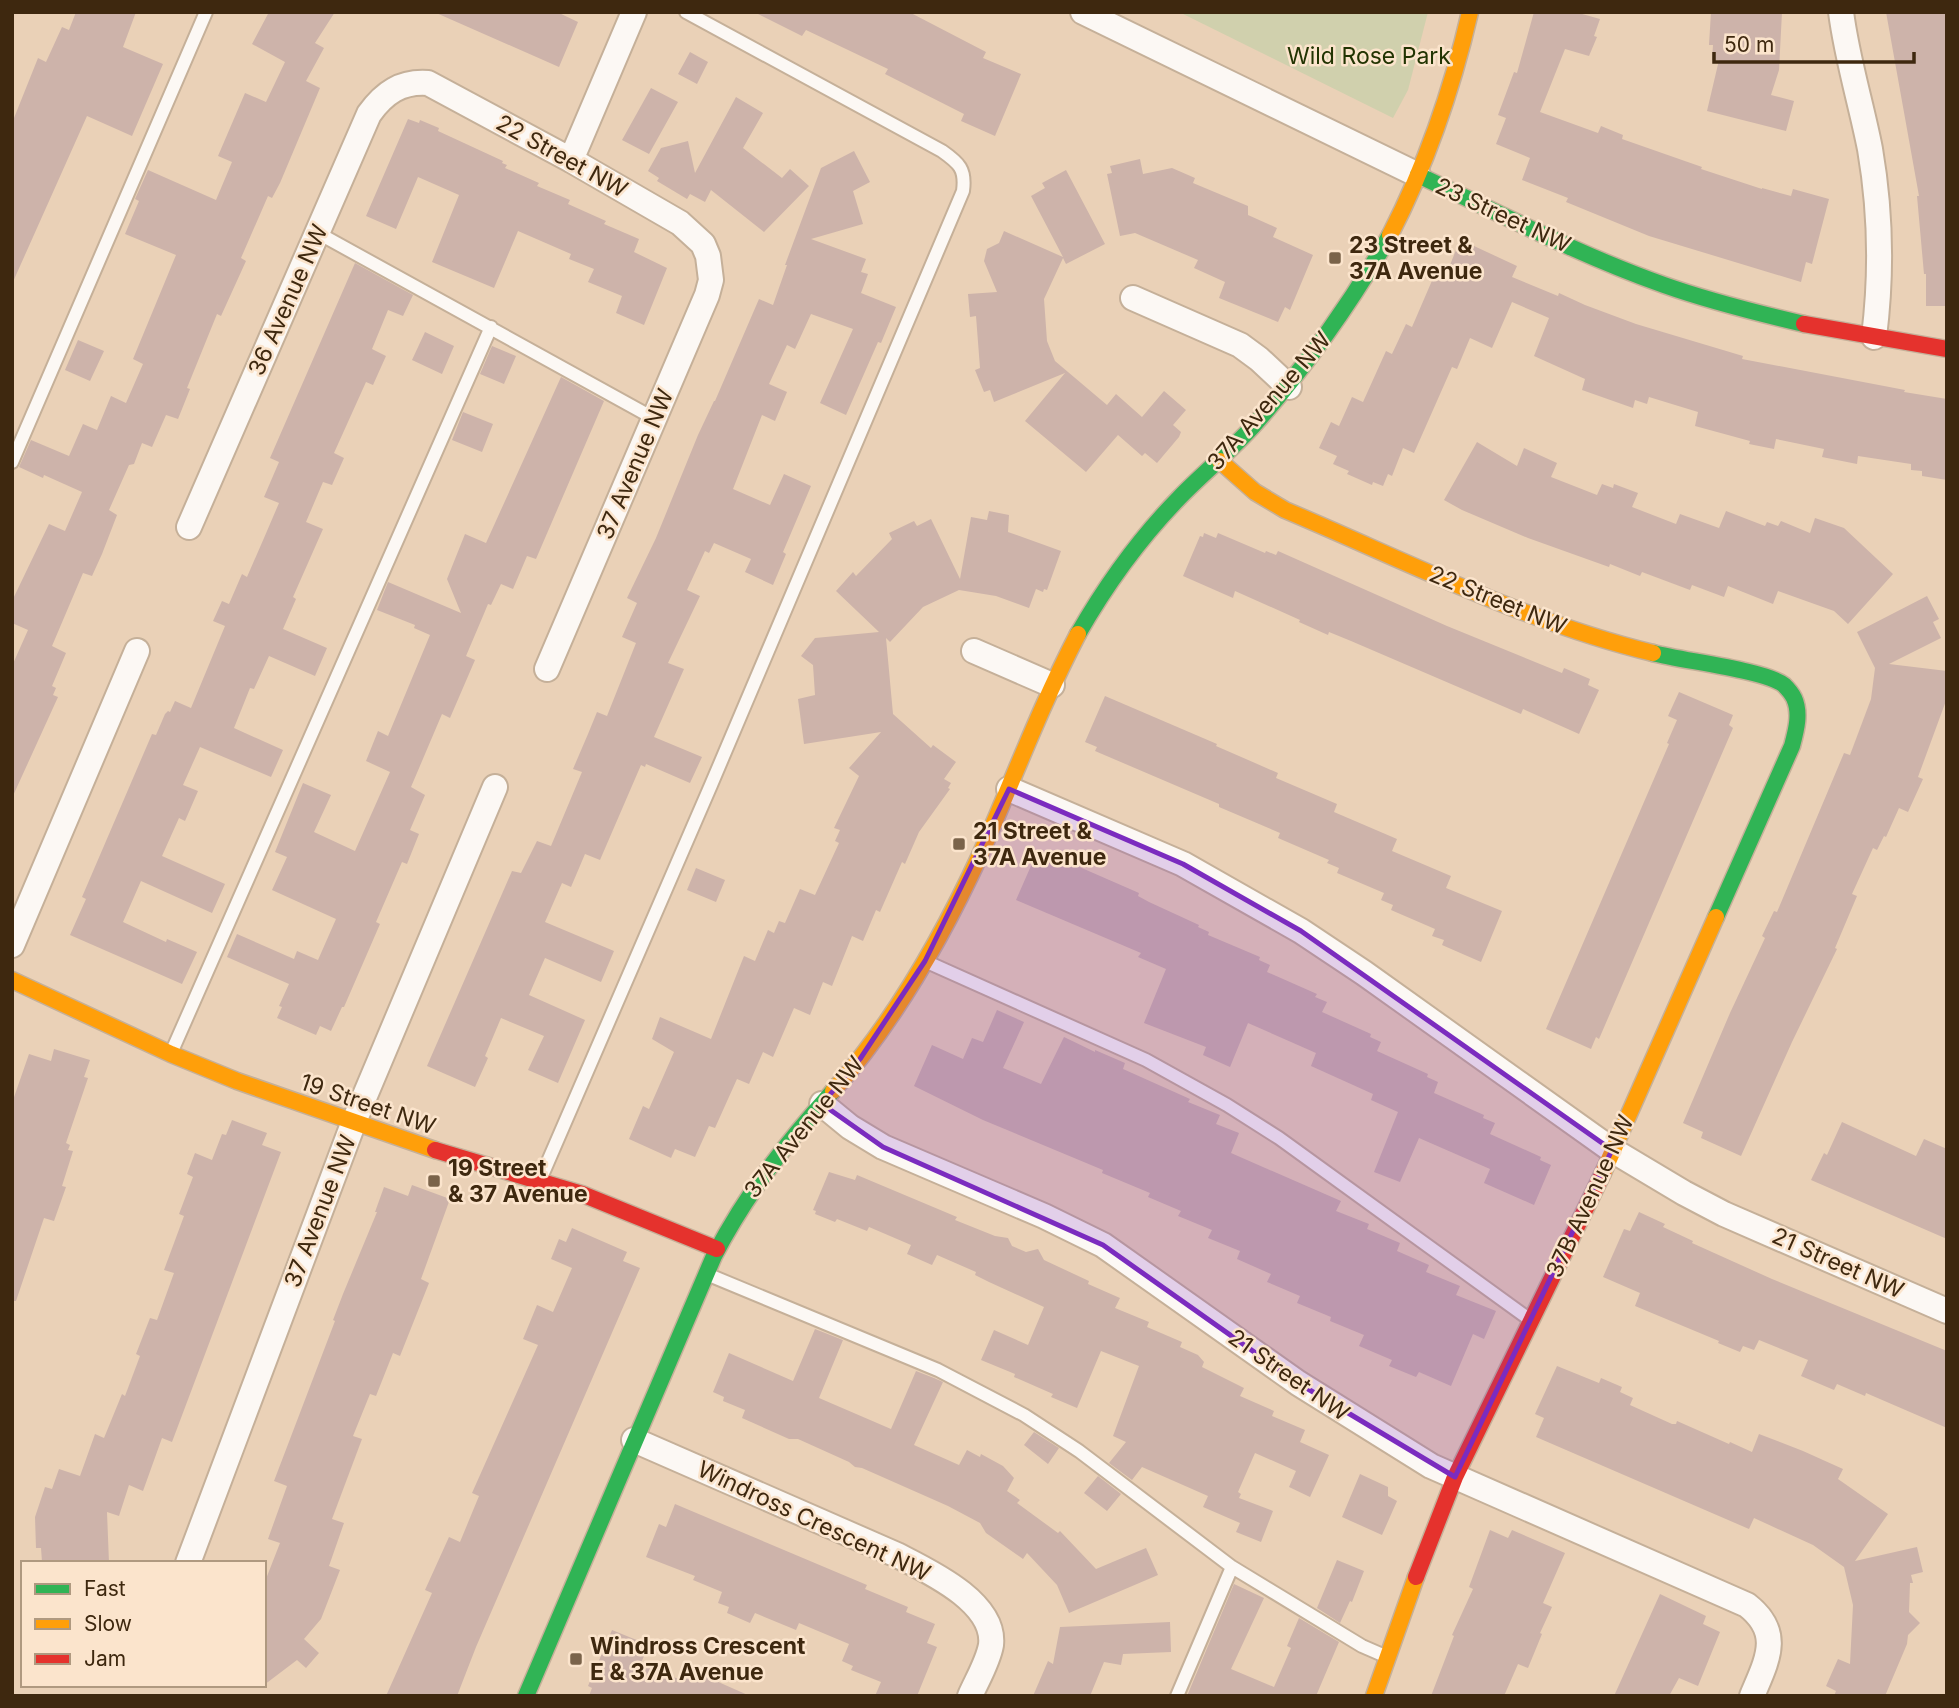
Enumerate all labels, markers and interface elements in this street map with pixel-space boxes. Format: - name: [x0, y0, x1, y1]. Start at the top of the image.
- scale bar: [1714, 21, 1913, 65]
- text: 50 m: [1724, 32, 1774, 57]
- park label: Wild Rose Park: [1287, 42, 1451, 70]
- street label: 22 Street NW: [491, 108, 633, 204]
- street label: 23 Street NW: [1431, 171, 1575, 259]
- street label: 36 Avenue NW: [242, 220, 334, 380]
- place label: 23 Street & 37A Avenue: [1349, 231, 1482, 285]
- marker: 23 Street & 37A Avenue: [1327, 250, 1343, 266]
- street label: 37A Avenue NW: [1201, 326, 1337, 476]
- street label: 37 Avenue NW: [591, 384, 679, 544]
- street label: 22 Street NW: [1425, 560, 1571, 640]
- place label: 21 Street & 37A Avenue: [973, 817, 1106, 871]
- marker: 21 Street & 37A Avenue: [951, 836, 967, 852]
- street label: 37A Avenue NW: [738, 1050, 870, 1204]
- street label: 19 Street NW: [297, 1068, 440, 1140]
- street label: 37B Avenue NW: [1540, 1110, 1640, 1282]
- street label: 37 Avenue NW: [278, 1131, 362, 1291]
- place label: 19 Street & 37 Avenue: [448, 1154, 588, 1208]
- marker: 19 Street & 37 Avenue: [426, 1173, 442, 1189]
- street label: 21 Street NW: [1768, 1221, 1909, 1305]
- street label: 21 Street NW: [1223, 1323, 1355, 1427]
- street label: Windross Crescent NW: [693, 1455, 935, 1587]
- legend: [21, 1561, 266, 1687]
- text: Fast: [84, 1576, 126, 1601]
- text: Slow: [84, 1611, 132, 1636]
- place label: Windross Crescent E & 37A Avenue: [590, 1632, 806, 1686]
- text: Jam: [84, 1646, 126, 1671]
- marker: Windross Crescent E & 37A Avenue: [568, 1651, 584, 1667]

